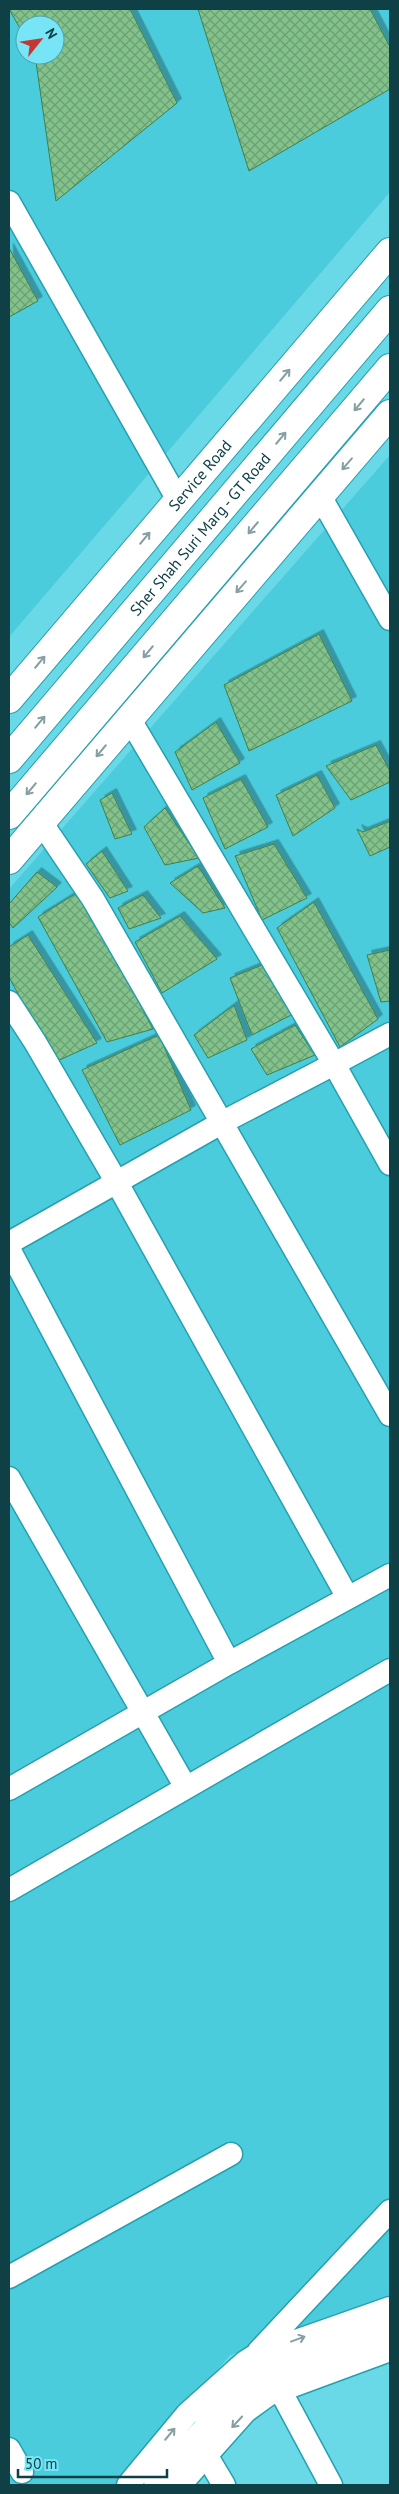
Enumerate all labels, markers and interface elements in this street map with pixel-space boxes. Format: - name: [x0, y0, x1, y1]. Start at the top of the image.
- north arrow: [15, 15, 65, 65]
- text: N: [41, 25, 61, 42]
- one-way arrow: [279, 368, 290, 381]
- one-way arrow: [353, 398, 364, 411]
- one-way arrow: [276, 431, 287, 444]
- street label: Service Road: [164, 436, 236, 515]
- street label: Sher Shah Suri Marg - GT Road: [125, 449, 275, 620]
- one-way arrow: [341, 458, 353, 471]
- one-way arrow: [248, 522, 259, 535]
- one-way arrow: [140, 532, 151, 545]
- one-way arrow: [235, 581, 247, 594]
- one-way arrow: [142, 645, 153, 658]
- one-way arrow: [35, 656, 46, 669]
- one-way arrow: [35, 715, 46, 728]
- one-way arrow: [96, 744, 107, 757]
- one-way arrow: [26, 782, 37, 795]
- one-way arrow: [290, 2334, 306, 2344]
- one-way arrow: [231, 2415, 243, 2428]
- one-way arrow: [164, 2428, 175, 2441]
- scale bar: [18, 2446, 166, 2478]
- text: 50 m: [25, 2454, 58, 2473]

